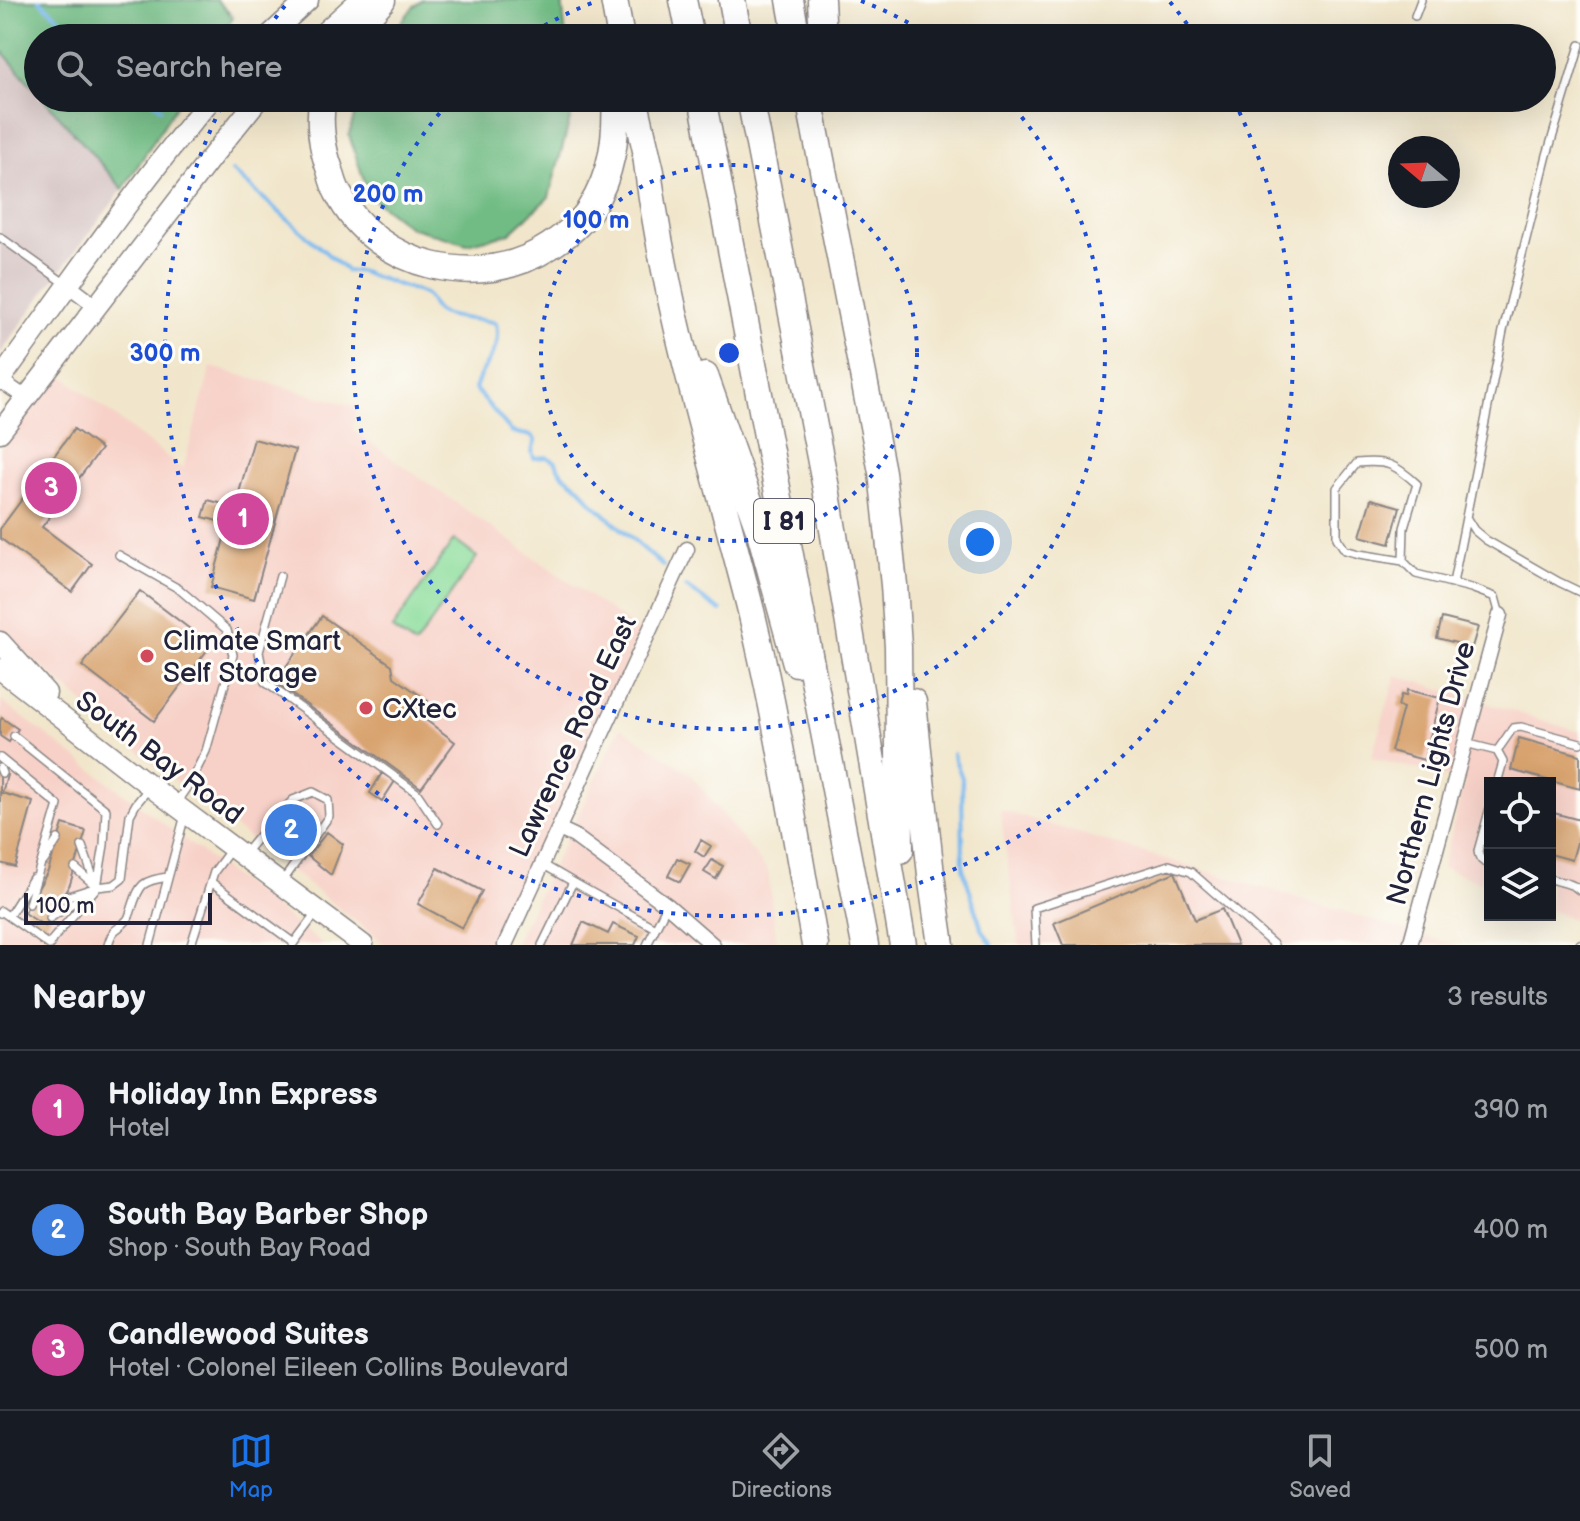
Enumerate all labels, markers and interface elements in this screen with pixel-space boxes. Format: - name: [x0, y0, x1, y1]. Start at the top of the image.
- search box: [24, 24, 1556, 112]
- icon: search: [52, 46, 96, 90]
- text: Search here: [116, 50, 282, 86]
- north arrow: [1388, 136, 1460, 208]
- text: 200 m: [353, 180, 423, 209]
- text: 100 m: [563, 206, 629, 235]
- text: 300 m: [130, 339, 200, 368]
- centre of rings: [715, 339, 743, 367]
- pin: 3: [25, 458, 77, 518]
- pin: 1: [217, 489, 269, 549]
- road number: I 81: [754, 499, 814, 543]
- your location: [960, 522, 1000, 562]
- street label: Lawrence Road East: [503, 610, 644, 863]
- place label: Climate Smart Self Storage: [163, 625, 341, 690]
- street label: Northern Lights Drive: [1380, 638, 1483, 909]
- marker: Climate Smart Self Storage: [138, 647, 156, 665]
- street label: South Bay Road: [69, 685, 249, 832]
- place label: CXtec: [382, 693, 457, 726]
- marker: CXtec: [357, 699, 375, 717]
- map controls: [1484, 777, 1556, 921]
- button: locate: [1484, 777, 1556, 849]
- pin: 2: [265, 800, 317, 860]
- button: layers: [1484, 849, 1556, 921]
- scale bar: [24, 889, 212, 925]
- text: 100 m: [36, 893, 95, 920]
- text: Nearby: [32, 977, 146, 1018]
- text: 3 results: [1447, 982, 1548, 1013]
- text: Holiday Inn Express: [108, 1077, 378, 1113]
- text: 1: [53, 1095, 63, 1126]
- text: 390 m: [1473, 1095, 1548, 1126]
- text: Hotel: [108, 1113, 170, 1144]
- text: South Bay Barber Shop: [108, 1197, 428, 1233]
- text: 2: [50, 1215, 66, 1246]
- text: 400 m: [1473, 1215, 1548, 1246]
- text: Shop · South Bay Road: [108, 1233, 371, 1264]
- text: Candlewood Suites: [108, 1317, 369, 1353]
- text: 3: [50, 1335, 66, 1366]
- text: 500 m: [1474, 1335, 1548, 1366]
- text: Hotel · Colonel Eileen Collins Boulevard: [108, 1353, 569, 1384]
- tab: Map: [229, 1429, 273, 1504]
- tab: Directions: [731, 1429, 832, 1504]
- tab: Saved: [1289, 1429, 1351, 1504]

